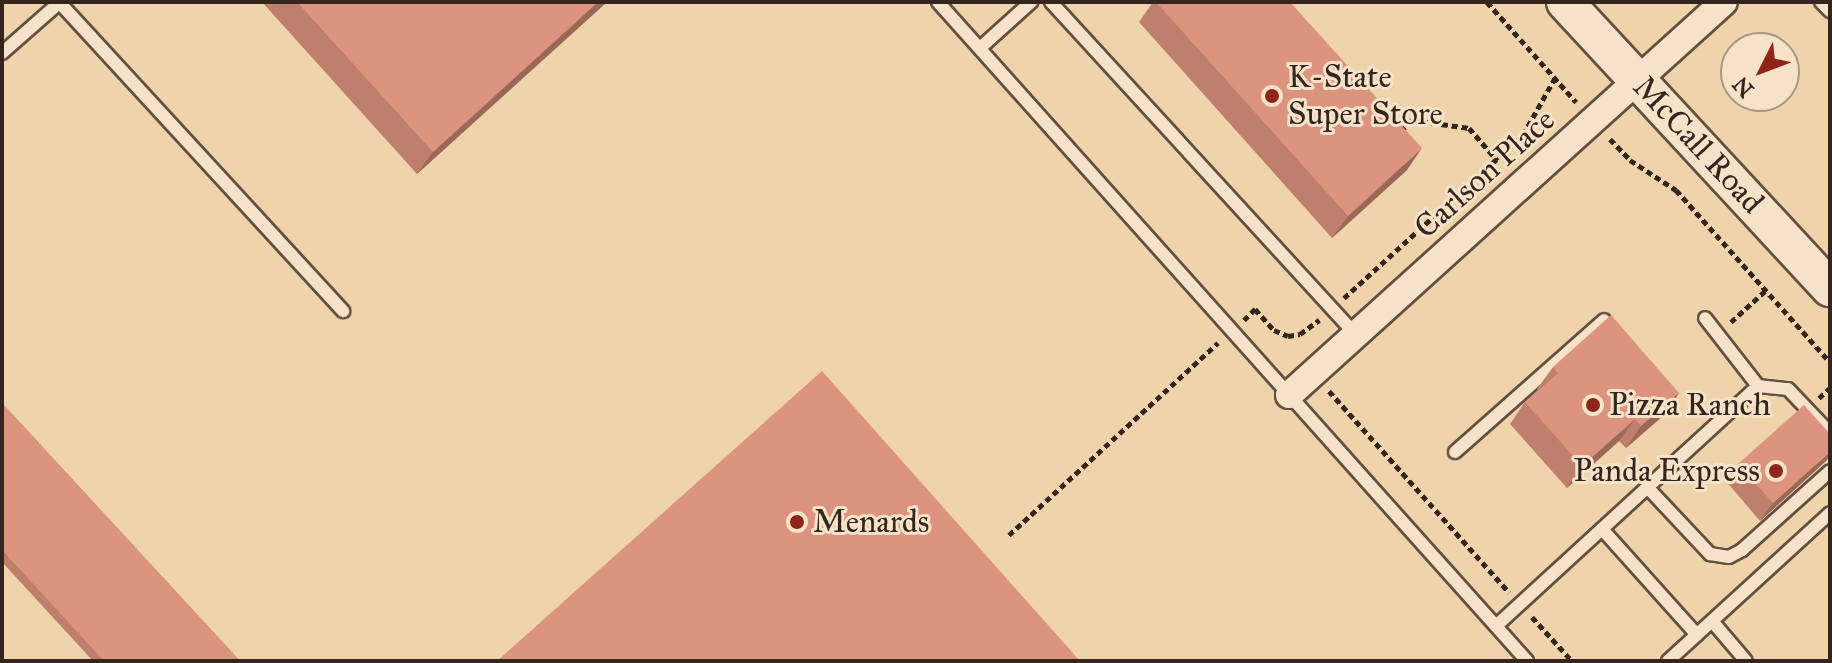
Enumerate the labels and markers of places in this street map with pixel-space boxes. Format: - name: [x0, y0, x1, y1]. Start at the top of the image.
- place label: K-State Super Store: [1288, 59, 1443, 134]
- marker: K-State Super Store: [1263, 87, 1281, 105]
- place label: Pizza Ranch: [1609, 386, 1771, 424]
- marker: Pizza Ranch: [1584, 396, 1602, 414]
- place label: Panda Express: [1573, 452, 1760, 490]
- marker: Panda Express: [1767, 462, 1785, 480]
- place label: Menards: [813, 503, 929, 541]
- marker: Menards: [788, 513, 806, 531]

